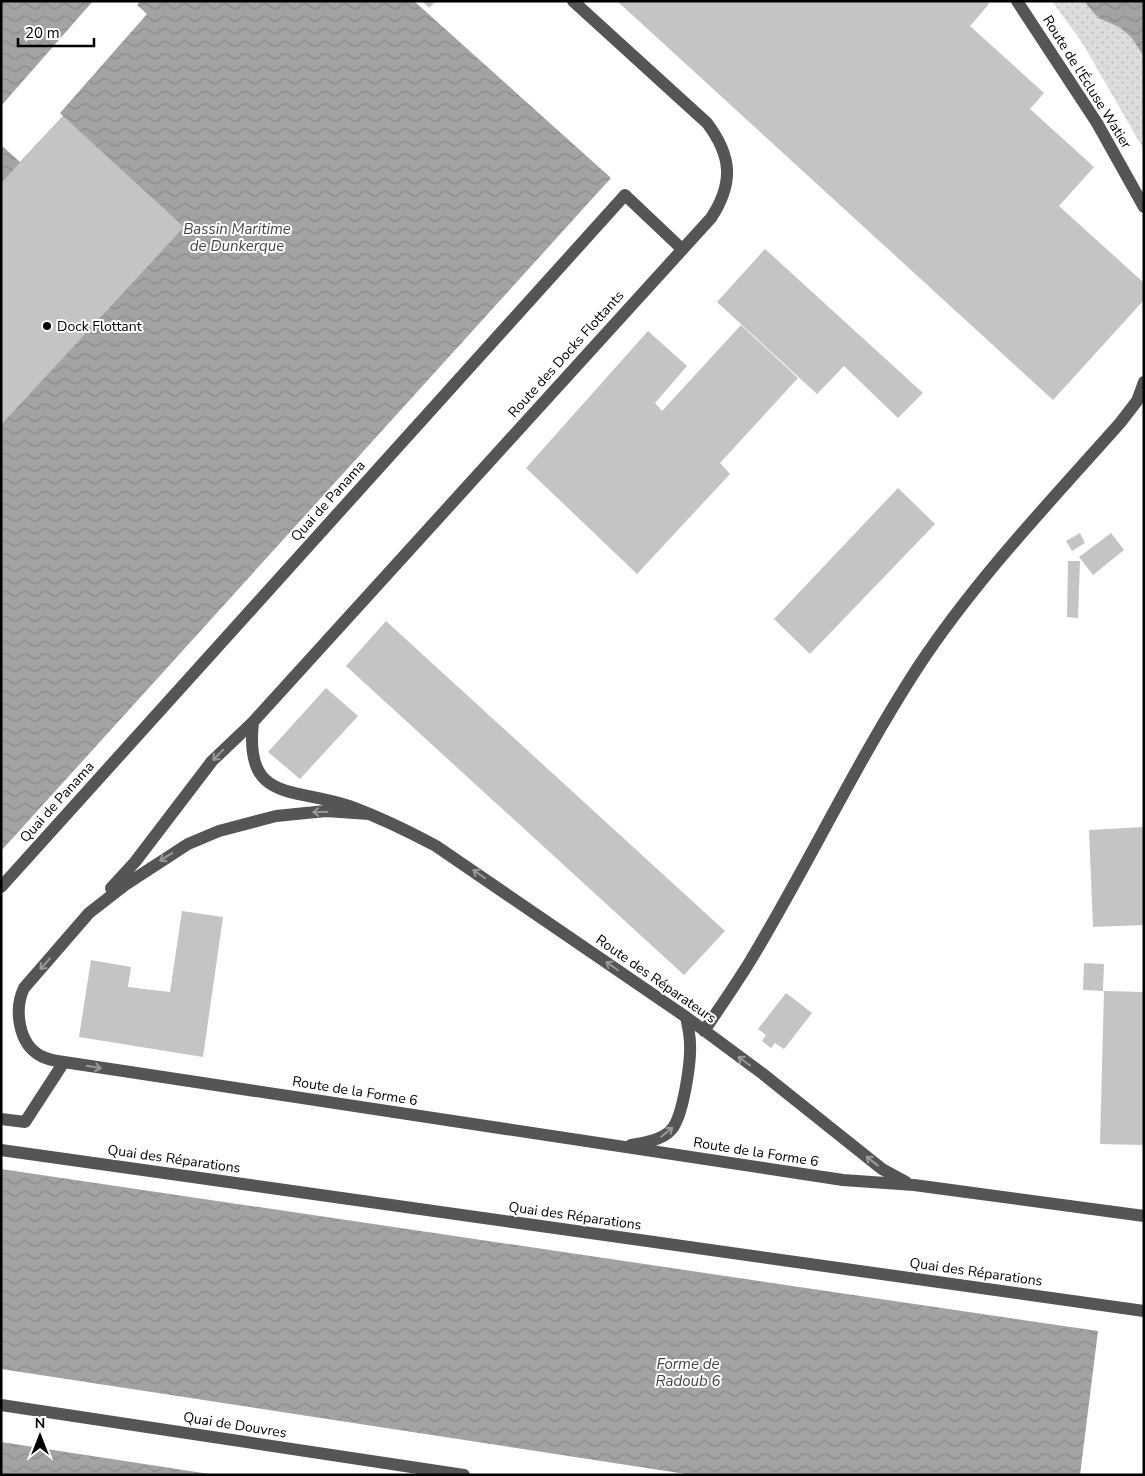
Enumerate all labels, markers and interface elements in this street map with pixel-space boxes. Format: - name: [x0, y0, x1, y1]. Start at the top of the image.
- street label: Route de l'Écluse Watier: [1038, 12, 1136, 152]
- scale bar: [18, 15, 94, 47]
- text: 20 m: [25, 23, 60, 43]
- water label: Bassin Maritime de Dunkerque: [183, 219, 291, 256]
- street label: Route des Docks Flottants: [504, 286, 628, 422]
- place label: Dock Flottant: [57, 317, 142, 336]
- marker: Dock Flottant: [41, 320, 53, 332]
- street label: Quai de Panama: [287, 456, 369, 546]
- one-way arrow: [212, 749, 224, 761]
- street label: Quai de Panama: [16, 757, 98, 847]
- one-way arrow: [312, 807, 328, 817]
- one-way arrow: [159, 852, 173, 863]
- one-way arrow: [472, 869, 486, 879]
- street label: Route des Réparateurs: [592, 930, 720, 1028]
- one-way arrow: [39, 957, 50, 970]
- one-way arrow: [606, 961, 620, 971]
- one-way arrow: [737, 1056, 751, 1066]
- one-way arrow: [86, 1062, 102, 1072]
- street label: Route de la Forme 6: [291, 1072, 419, 1110]
- one-way arrow: [660, 1126, 673, 1137]
- street label: Route de la Forme 6: [692, 1133, 820, 1171]
- street label: Quai des Réparations: [106, 1140, 242, 1178]
- one-way arrow: [866, 1156, 879, 1167]
- street label: Quai des Réparations: [507, 1197, 643, 1235]
- street label: Quai des Réparations: [908, 1253, 1044, 1291]
- water label: Forme de Radoub 6: [655, 1354, 721, 1391]
- street label: Quai de Douvres: [182, 1407, 288, 1443]
- north arrow: [15, 1411, 65, 1461]
- text: N: [35, 1414, 45, 1433]

